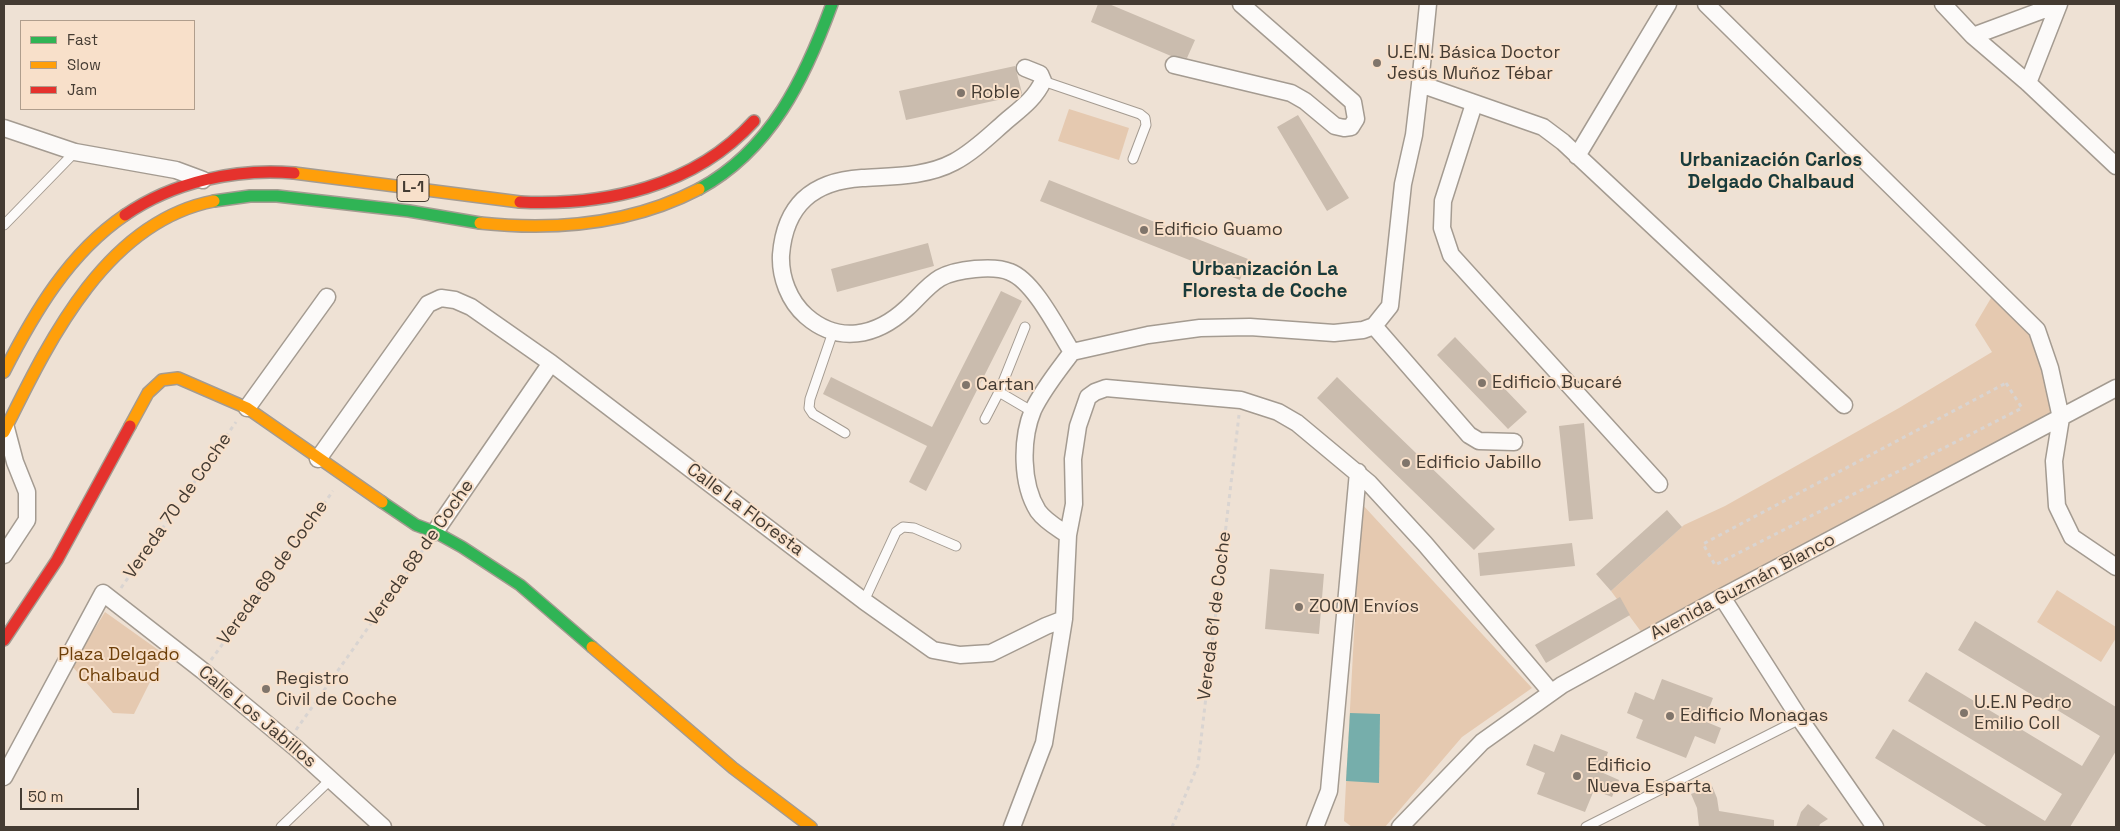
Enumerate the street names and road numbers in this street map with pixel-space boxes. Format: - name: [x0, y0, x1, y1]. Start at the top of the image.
- road number: L-1: [397, 174, 429, 202]
- street label: Vereda 70 de Coche: [120, 429, 236, 583]
- street label: Calle La Floresta: [682, 459, 808, 561]
- street label: Vereda 68 de Coche: [361, 476, 479, 630]
- street label: Vereda 69 de Coche: [213, 496, 333, 650]
- street label: Avenida Guzmán Blanco: [1647, 529, 1839, 645]
- street label: Vereda 61 de Coche: [1194, 530, 1236, 702]
- street label: Calle Los Jabillos: [194, 661, 320, 773]

